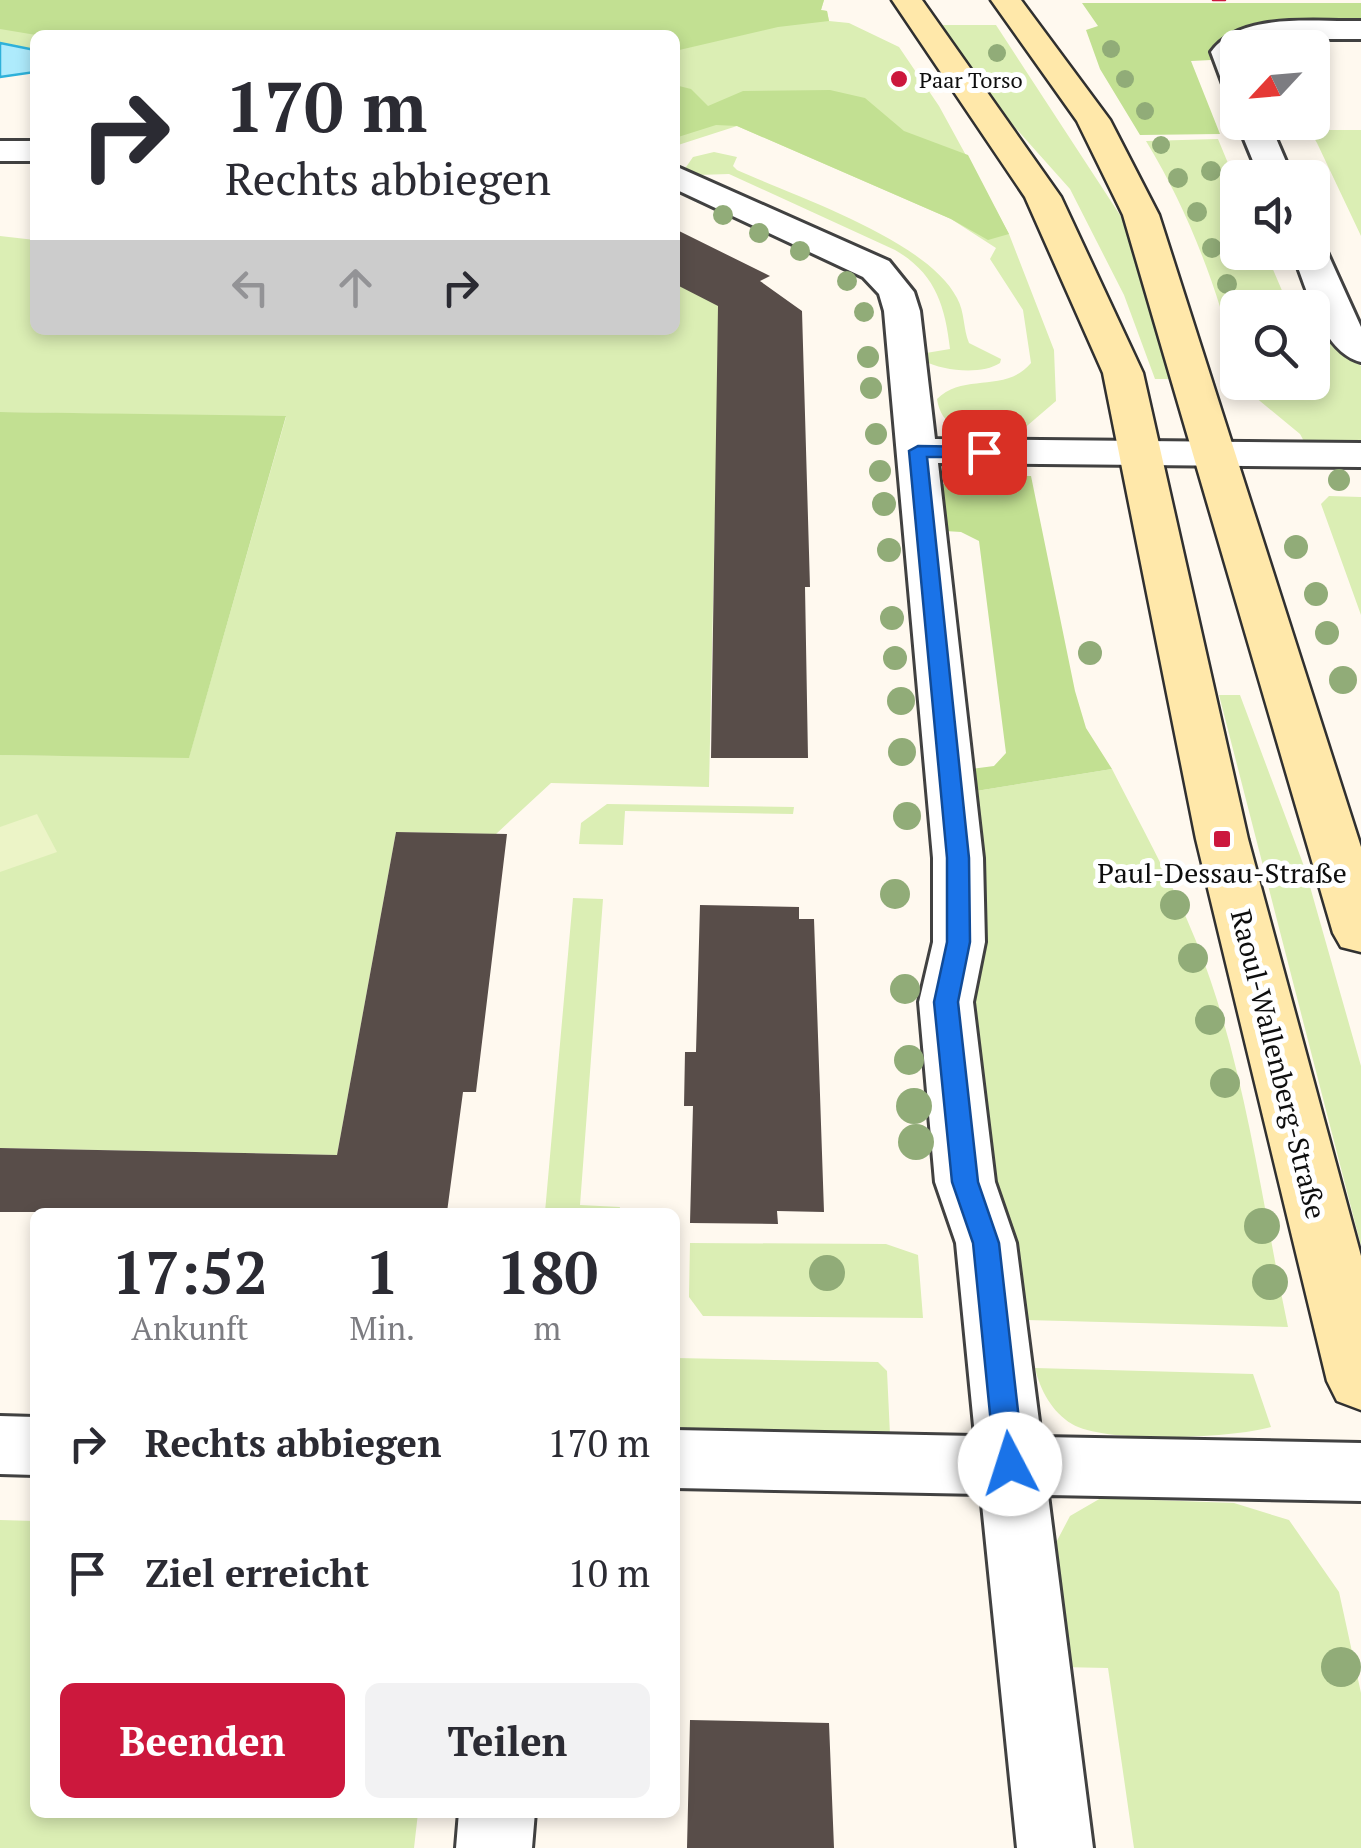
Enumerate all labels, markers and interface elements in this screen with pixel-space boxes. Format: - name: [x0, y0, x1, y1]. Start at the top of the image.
- north arrow: [1220, 30, 1330, 140]
- map controls: [1220, 30, 1330, 400]
- text: 170 m: [225, 59, 427, 152]
- place label: Paar Torso: [919, 65, 1023, 94]
- marker: Paar Torso: [888, 68, 910, 90]
- icon: right: [60, 70, 190, 200]
- text: Rechts abbiegen: [225, 148, 551, 208]
- button: sound: [1220, 160, 1330, 270]
- icon: left: [223, 260, 278, 315]
- icon: ahead: [328, 260, 383, 315]
- icon: right: [433, 260, 488, 315]
- button: search: [1220, 290, 1330, 400]
- pin: [942, 410, 1027, 495]
- icon: arrive: [957, 425, 1012, 480]
- marker: Paul-Dessau-Straße: [1211, 828, 1233, 850]
- place label: Paul-Dessau-Straße: [1097, 854, 1347, 891]
- street label: Raoul-Wallenberg-Straße: [1223, 905, 1335, 1223]
- text: 17:52: [112, 1232, 268, 1311]
- text: 1: [365, 1232, 399, 1311]
- text: 180: [497, 1232, 598, 1311]
- text: Ankunft: [131, 1307, 248, 1349]
- text: Min.: [350, 1307, 415, 1349]
- text: m: [534, 1307, 561, 1349]
- position arrow: [958, 1412, 1062, 1516]
- icon: right: [60, 1416, 115, 1471]
- text: Rechts abbiegen: [145, 1418, 441, 1468]
- text: 170 m: [547, 1418, 650, 1468]
- icon: arrive: [60, 1546, 115, 1601]
- text: Ziel erreicht: [145, 1548, 369, 1598]
- text: 10 m: [567, 1548, 650, 1598]
- button: Beenden: [60, 1683, 345, 1798]
- button: Teilen: [365, 1683, 650, 1798]

